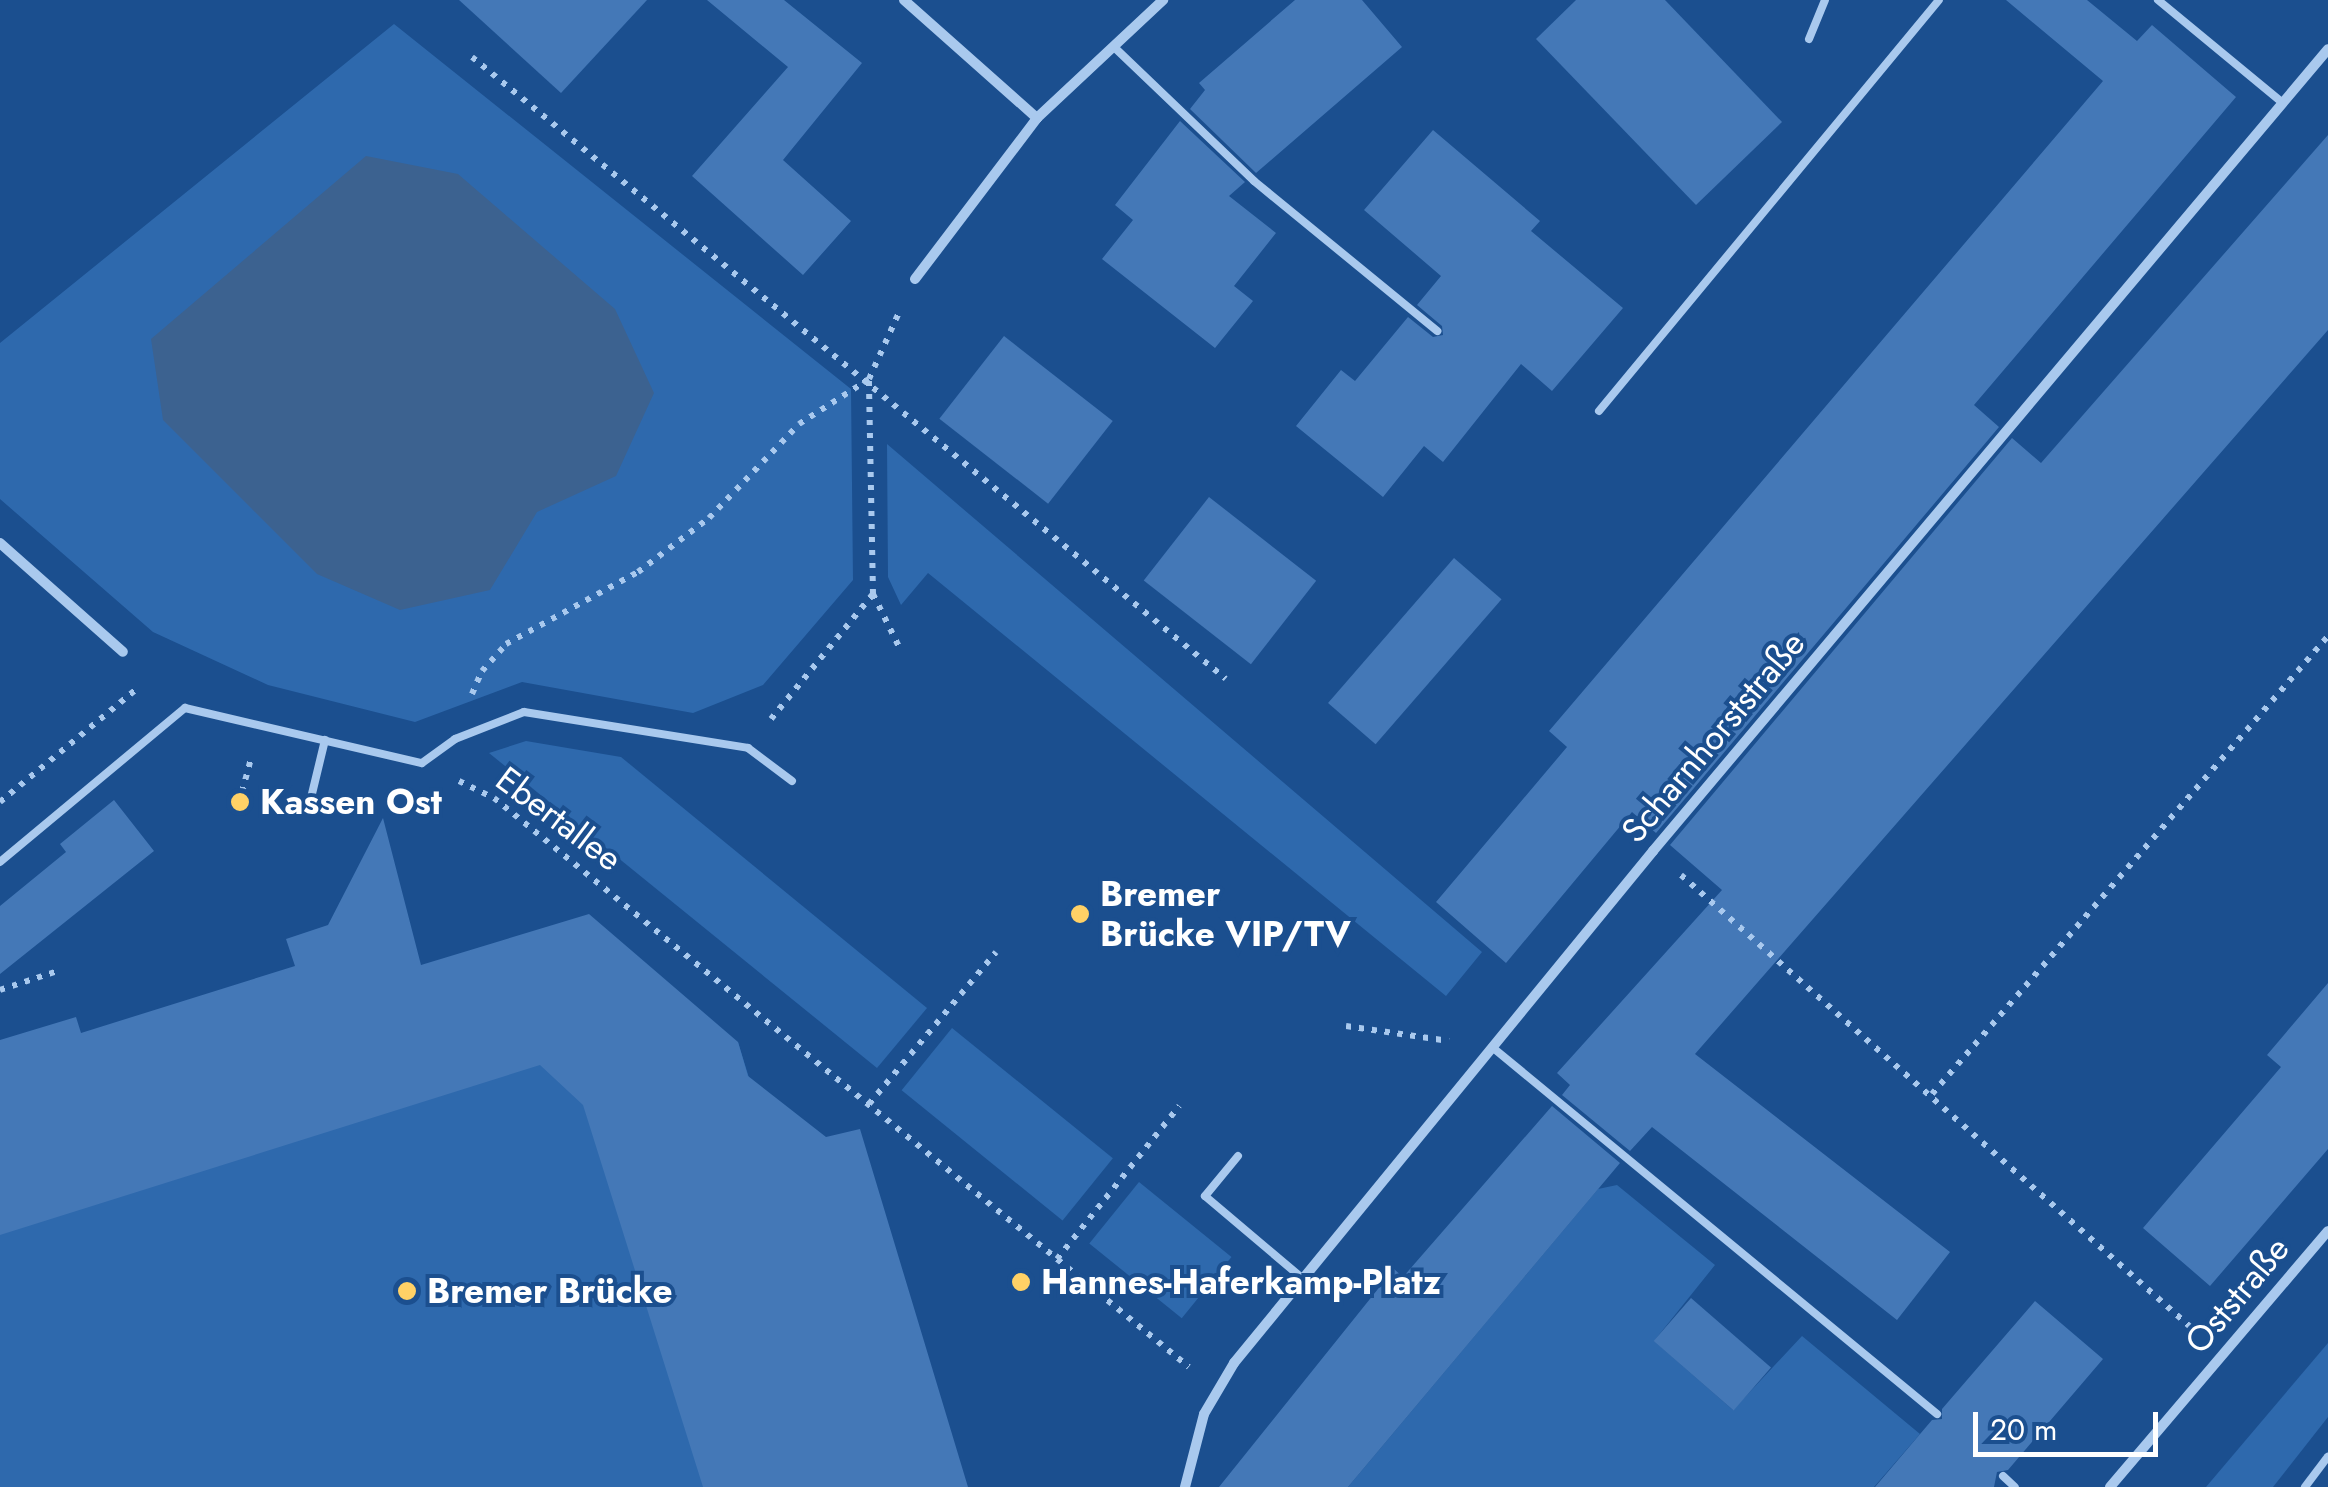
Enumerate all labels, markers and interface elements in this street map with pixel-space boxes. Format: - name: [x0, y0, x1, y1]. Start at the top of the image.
- street label: Scharnhorststraße: [1613, 623, 1813, 851]
- street label: Ebertallee: [488, 758, 630, 880]
- place label: Kassen Ost: [260, 781, 442, 823]
- marker: Kassen Ost: [229, 791, 251, 813]
- place label: Bremer Brücke VIP/TV: [1100, 873, 1351, 955]
- marker: Bremer Brücke VIP/TV: [1069, 903, 1091, 925]
- street label: Oststraße: [2176, 1228, 2298, 1362]
- place label: Hannes-Haferkamp-Platz: [1041, 1261, 1441, 1303]
- place label: Bremer Brücke: [427, 1270, 673, 1312]
- marker: Hannes-Haferkamp-Platz: [1010, 1271, 1032, 1293]
- marker: Bremer Brücke: [396, 1280, 418, 1302]
- scale bar: [1978, 1392, 2163, 1454]
- text: 20 m: [1990, 1408, 2057, 1451]

